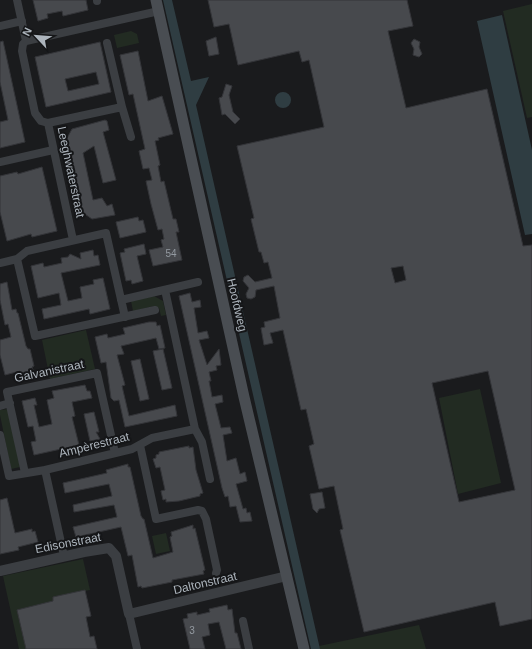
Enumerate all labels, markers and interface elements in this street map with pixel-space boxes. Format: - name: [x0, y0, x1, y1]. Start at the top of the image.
- north arrow: [16, 16, 56, 56]
- text: N: [20, 25, 34, 38]
- street label: Leeghwaterstraat: [55, 125, 88, 219]
- house number: 54: [165, 248, 177, 259]
- street label: Hoofdweg: [224, 277, 250, 333]
- street label: Galvanistraat: [13, 357, 86, 385]
- street label: Ampèrestraat: [57, 429, 131, 461]
- street label: Edisonstraat: [34, 530, 103, 556]
- street label: Daltonstraat: [172, 569, 239, 597]
- house number: 3: [189, 625, 195, 636]

